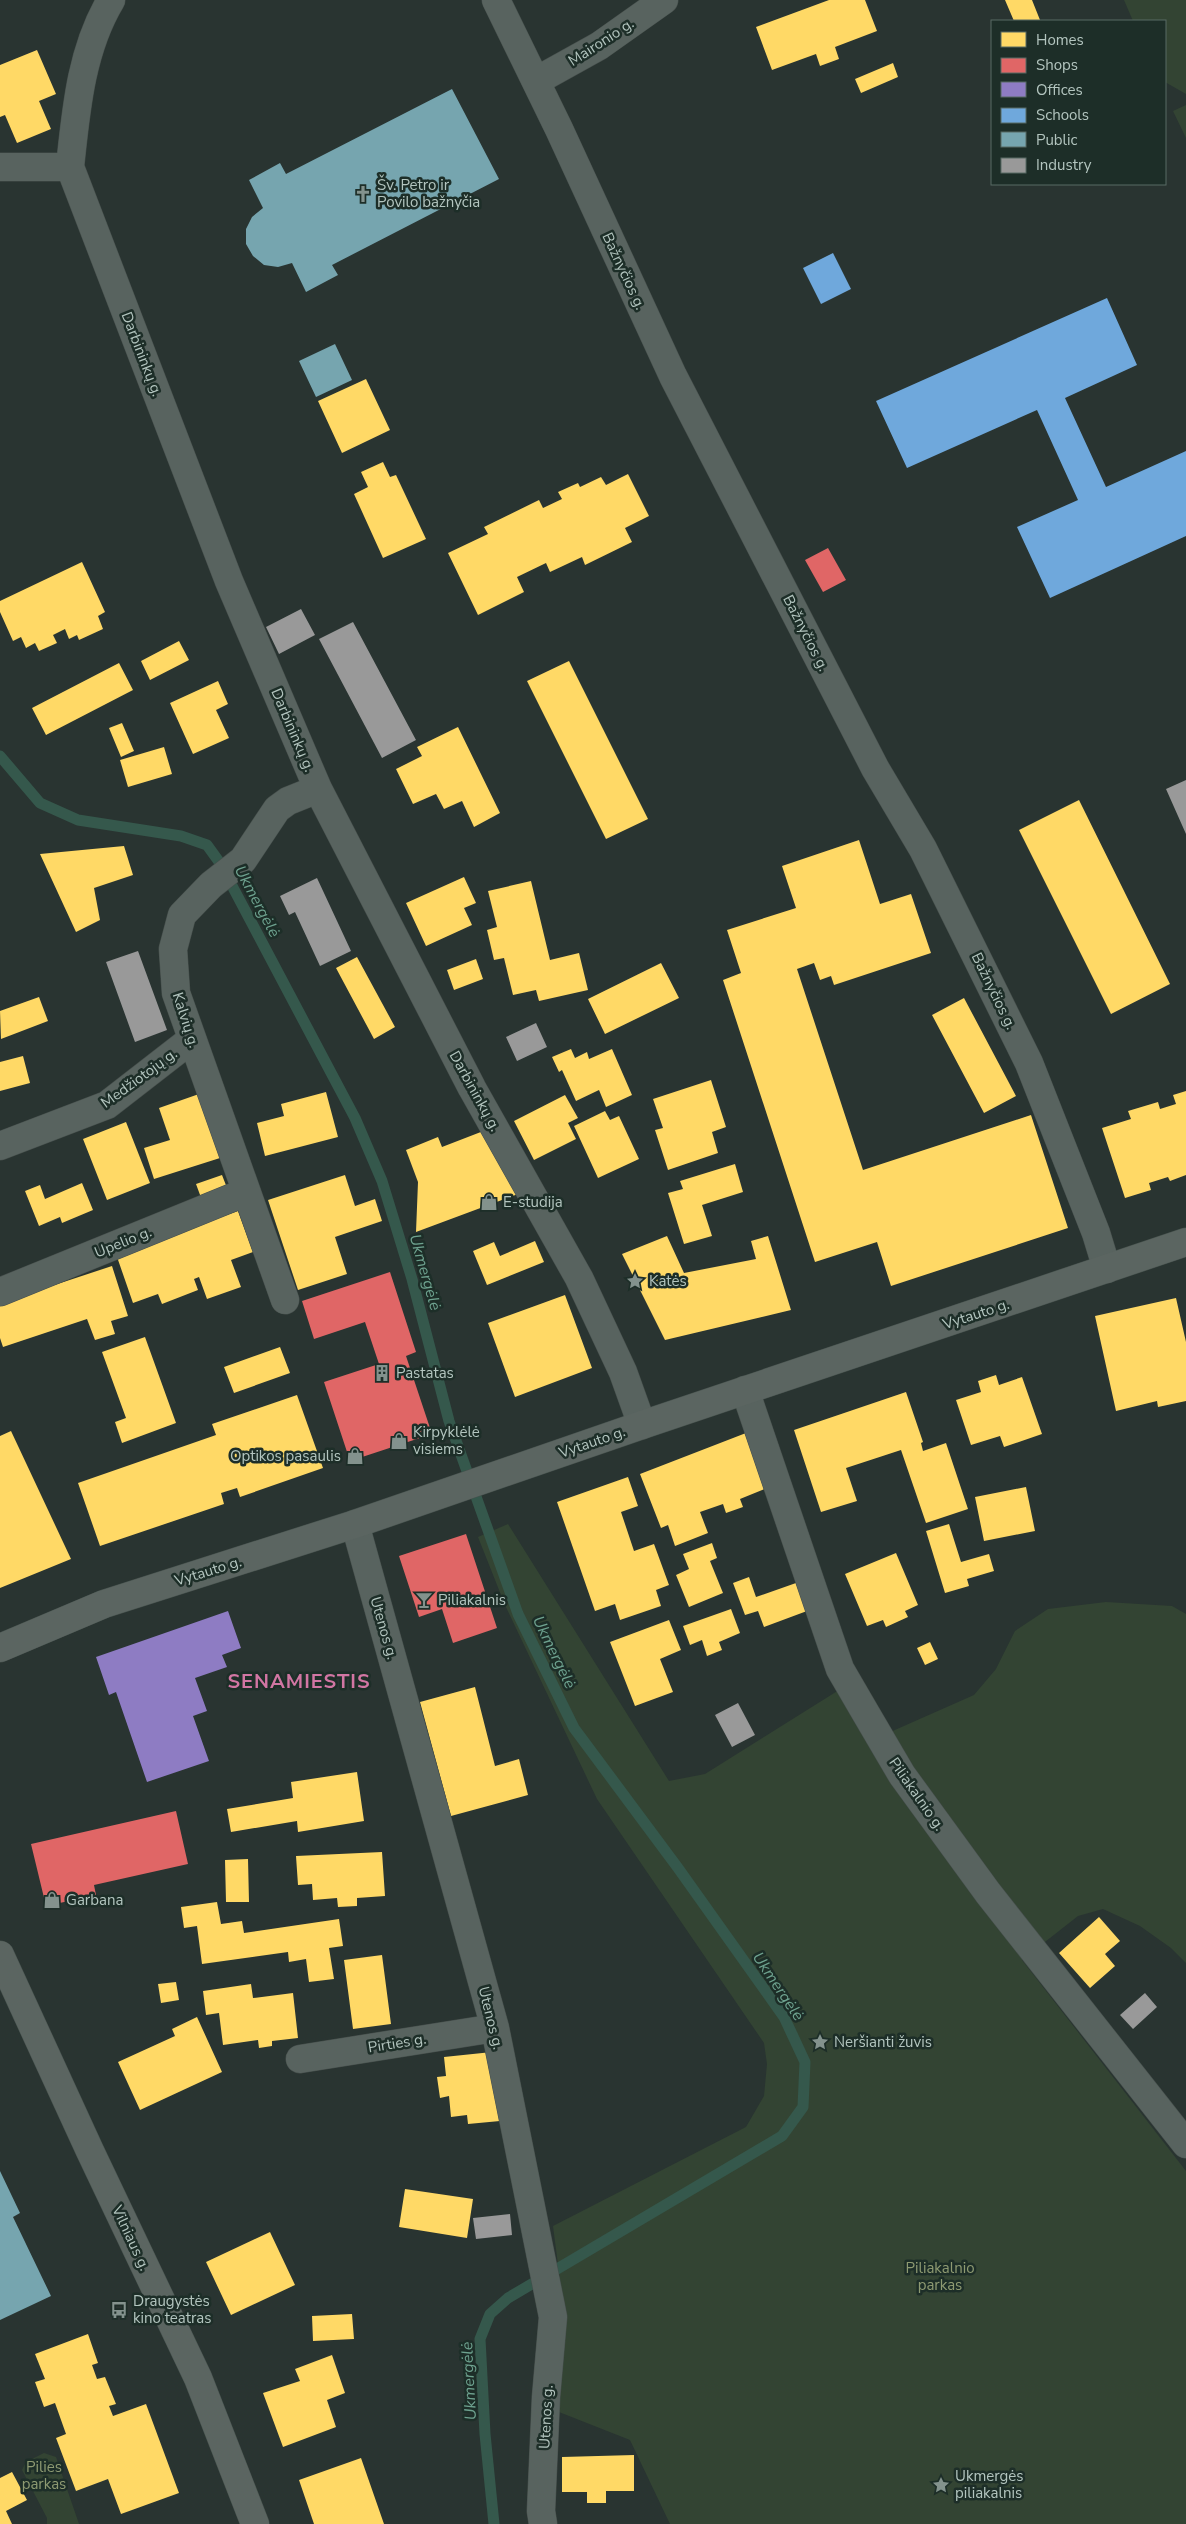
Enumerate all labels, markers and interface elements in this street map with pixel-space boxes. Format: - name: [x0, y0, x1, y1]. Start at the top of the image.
- street label: Maironio g.: [564, 13, 638, 71]
- legend: [991, 20, 1166, 185]
- text: Homes: [1036, 30, 1084, 50]
- text: Shops: [1036, 55, 1078, 75]
- text: Offices: [1036, 80, 1083, 100]
- text: Schools: [1036, 105, 1089, 125]
- text: Public: [1036, 130, 1077, 150]
- text: Industry: [1036, 155, 1092, 175]
- place label: Šv. Petro ir Povilo bažnyčia: [377, 174, 480, 212]
- church icon: Šv. Petro ir Povilo bažnyčia: [353, 184, 373, 204]
- street label: Bažnyčios g.: [597, 229, 651, 313]
- street label: Darbininkų g.: [117, 309, 167, 399]
- street label: Bažnyčios g.: [778, 591, 834, 675]
- street label: Darbininkų g.: [266, 685, 320, 775]
- water label: Ukmergėlė: [229, 862, 285, 942]
- street label: Bažnyčios g.: [967, 949, 1021, 1033]
- street label: Kalvių g.: [168, 990, 204, 1050]
- street label: Medžiotojų g.: [97, 1044, 181, 1112]
- street label: Darbininkų g.: [445, 1047, 505, 1135]
- shop icon: E-studija: [479, 1192, 499, 1212]
- place label: E-studija: [503, 1192, 563, 1212]
- street label: Upelio g.: [91, 1221, 155, 1263]
- water label: Ukmergėlė: [404, 1231, 447, 1314]
- place icon: Katės: [625, 1271, 645, 1291]
- place label: Katės: [649, 1271, 687, 1291]
- street label: Vytauto g.: [939, 1294, 1012, 1334]
- building icon: Pastatas: [372, 1363, 392, 1383]
- place label: Pastatas: [396, 1363, 454, 1383]
- street label: Vytauto g.: [555, 1421, 628, 1463]
- place label: Kirpyklėlė visiems: [413, 1422, 480, 1459]
- shop icon: Kirpyklėlė visiems: [389, 1431, 409, 1451]
- place label: Optikos pasaulis: [230, 1446, 341, 1466]
- shop icon: Optikos pasaulis: [345, 1446, 365, 1466]
- street label: Vytauto g.: [171, 1551, 244, 1591]
- bar icon: Piliakalnis: [414, 1590, 434, 1610]
- place label: Piliakalnis: [438, 1590, 506, 1610]
- street label: Utenos g.: [366, 1594, 402, 1662]
- water label: Ukmergėlė: [527, 1612, 581, 1693]
- district label: SENAMIESTIS: [227, 1668, 371, 1695]
- street label: Piliakalnio g.: [884, 1753, 950, 1835]
- shop icon: Garbana: [42, 1890, 62, 1910]
- place label: Garbana: [66, 1890, 123, 1910]
- water label: Ukmergėlė: [747, 1948, 810, 2026]
- street label: Utenos g.: [474, 1984, 508, 2052]
- street label: Pirties g.: [366, 2029, 428, 2057]
- place icon: Neršianti žuvis: [810, 2032, 830, 2052]
- place label: Neršianti žuvis: [834, 2032, 932, 2052]
- street label: Vilniaus g.: [107, 2201, 155, 2274]
- park label: Piliakalnio parkas: [905, 2258, 975, 2295]
- place label: Draugystės kino teatras: [133, 2291, 212, 2328]
- bus stop icon: Draugystės kino teatras: [109, 2300, 129, 2320]
- water label: Ukmergėlė: [456, 2341, 482, 2421]
- street label: Utenos g.: [534, 2384, 558, 2450]
- park label: Pilies parkas: [22, 2457, 66, 2494]
- place label: Ukmergės piliakalnis: [955, 2466, 1024, 2503]
- place icon: Ukmergės piliakalnis: [931, 2475, 951, 2495]

